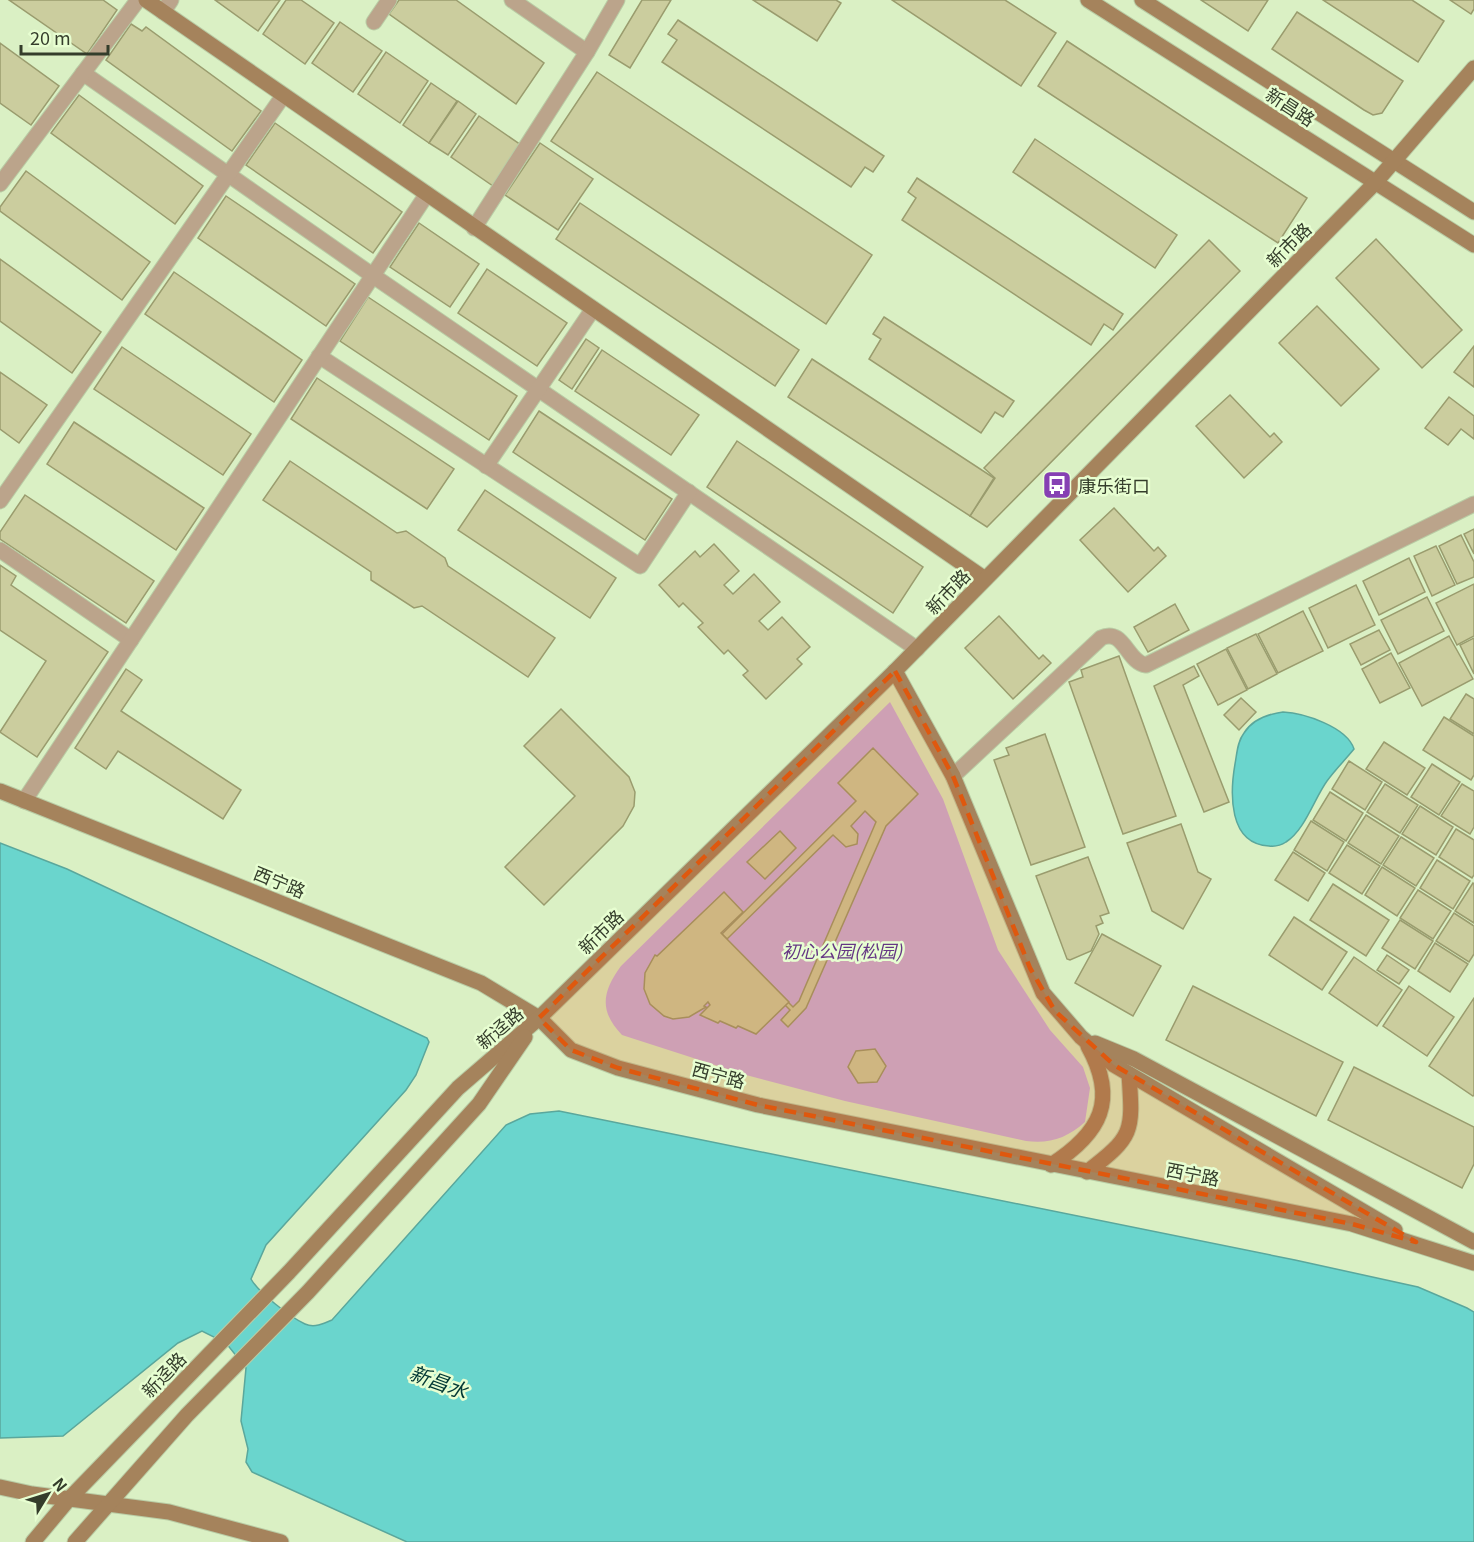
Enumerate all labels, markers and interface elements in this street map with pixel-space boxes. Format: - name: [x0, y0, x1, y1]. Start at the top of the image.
- scale bar: [21, 18, 108, 56]
- text: 20 m: [30, 24, 71, 50]
- street label: 新昌路: [1261, 80, 1321, 132]
- street label: 新市路: [1260, 216, 1316, 272]
- bus stop icon: 康乐街口: [1041, 469, 1073, 501]
- place label: 康乐街口: [1078, 472, 1150, 498]
- street label: 新市路: [919, 563, 975, 619]
- street label: 西宁路: [250, 859, 310, 903]
- street label: 新市路: [572, 903, 628, 959]
- park label: 初心公园(松园): [782, 937, 903, 963]
- street label: 新迳路: [470, 1000, 528, 1054]
- street label: 西宁路: [690, 1054, 748, 1094]
- street label: 西宁路: [1164, 1155, 1222, 1191]
- street label: 新迳路: [135, 1346, 191, 1402]
- water label: 新昌水: [406, 1357, 473, 1405]
- north arrow: [18, 1464, 78, 1524]
- text: N: [47, 1472, 74, 1496]

